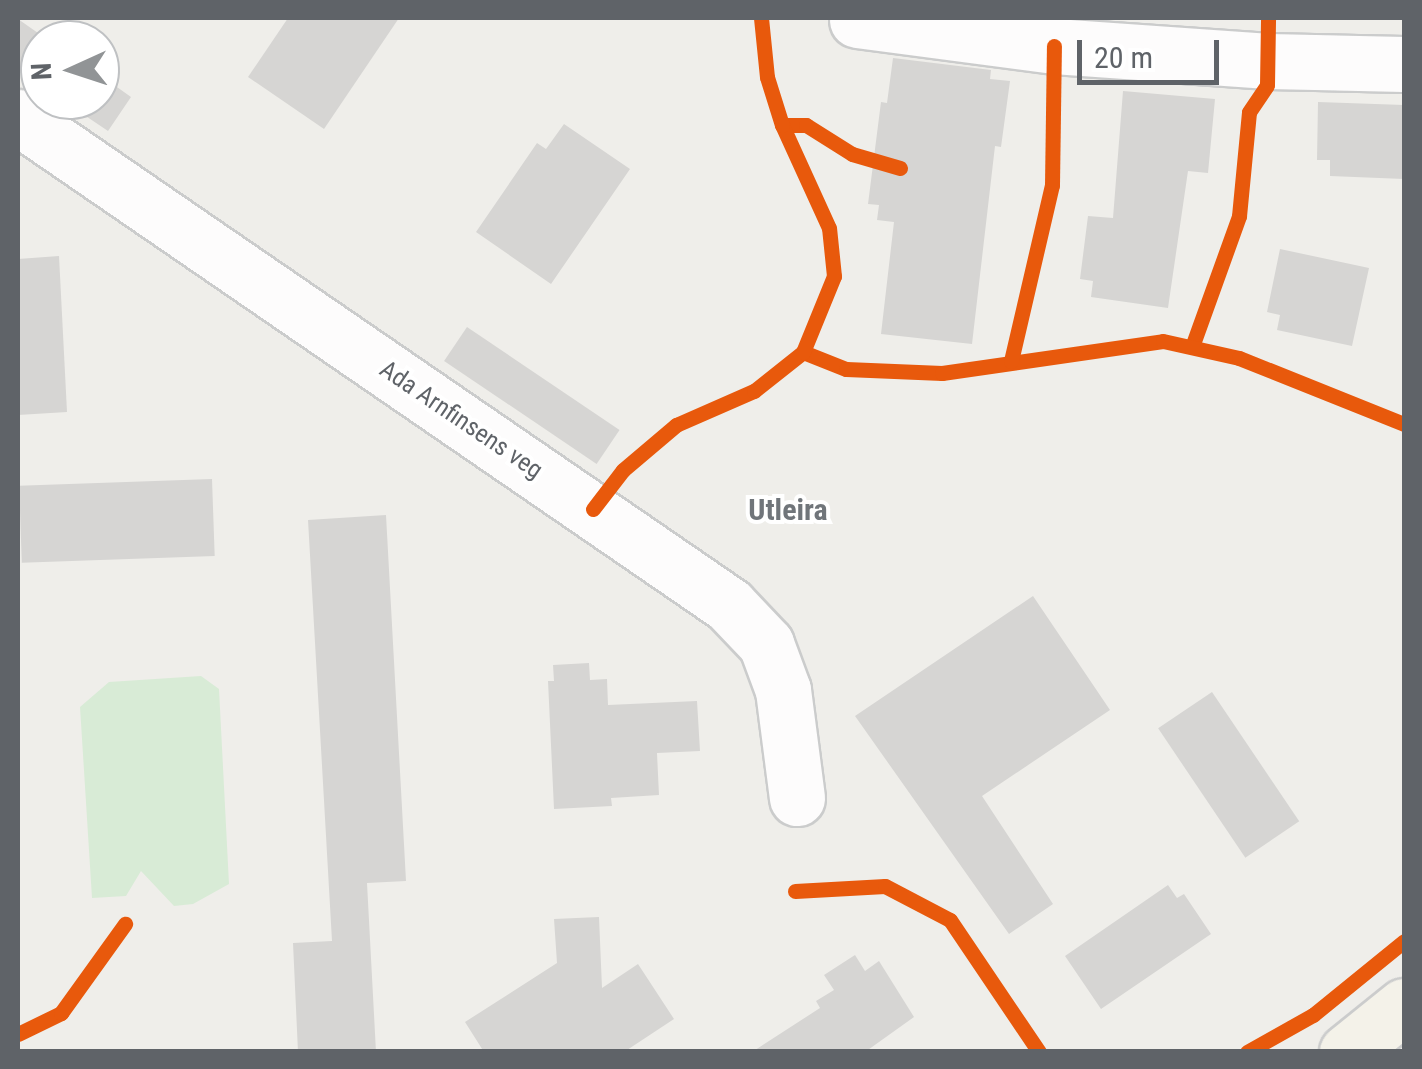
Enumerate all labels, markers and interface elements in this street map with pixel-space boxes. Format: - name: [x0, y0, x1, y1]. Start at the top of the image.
- north arrow: [20, 20, 120, 120]
- scale bar: [1082, 20, 1224, 82]
- text: 20 m: [1094, 40, 1153, 75]
- text: N: [25, 62, 58, 81]
- street label: Ada Arnfinsens veg: [374, 354, 548, 486]
- district label: Utleira: [748, 492, 828, 528]

